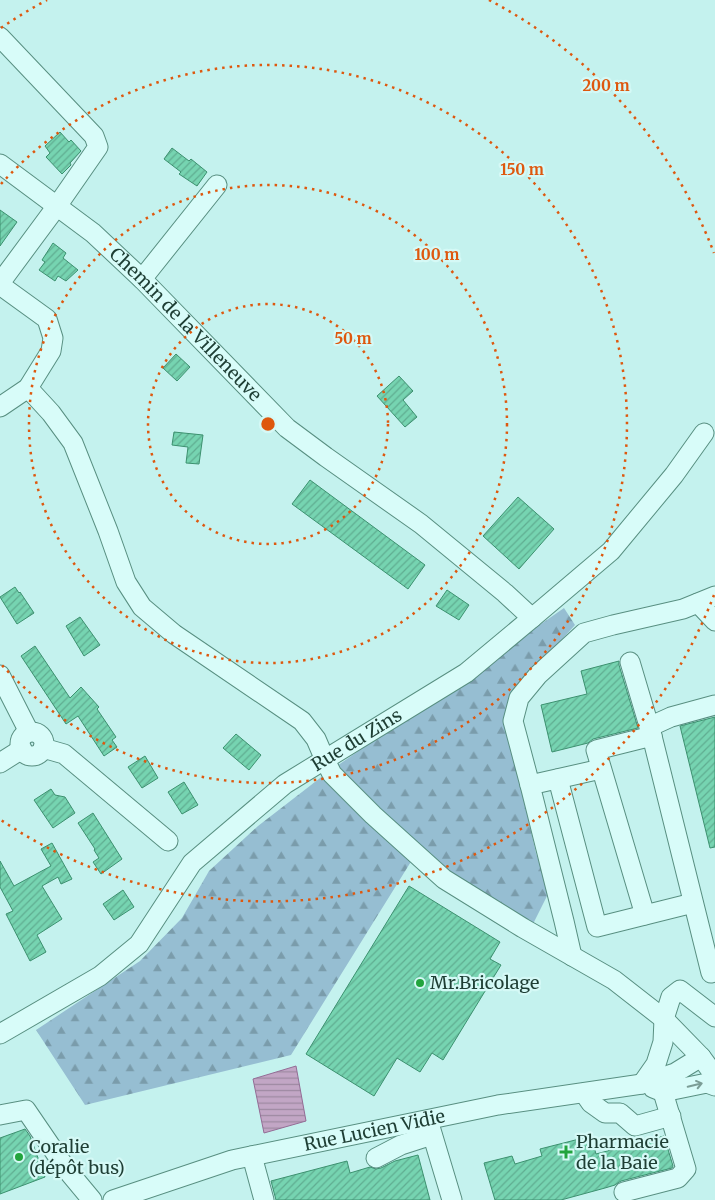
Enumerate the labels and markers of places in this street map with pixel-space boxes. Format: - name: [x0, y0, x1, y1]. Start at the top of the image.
- centre of rings: [259, 415, 277, 433]
- place label: Mr.Bricolage: [430, 971, 539, 994]
- marker: Mr.Bricolage: [414, 977, 426, 989]
- place label: Pharmacie de la Baie: [576, 1130, 669, 1174]
- place label: Coralie (dépôt bus): [29, 1135, 125, 1179]
- marker: Pharmacie de la Baie: [560, 1146, 572, 1158]
- marker: Coralie (dépôt bus): [13, 1151, 25, 1163]

